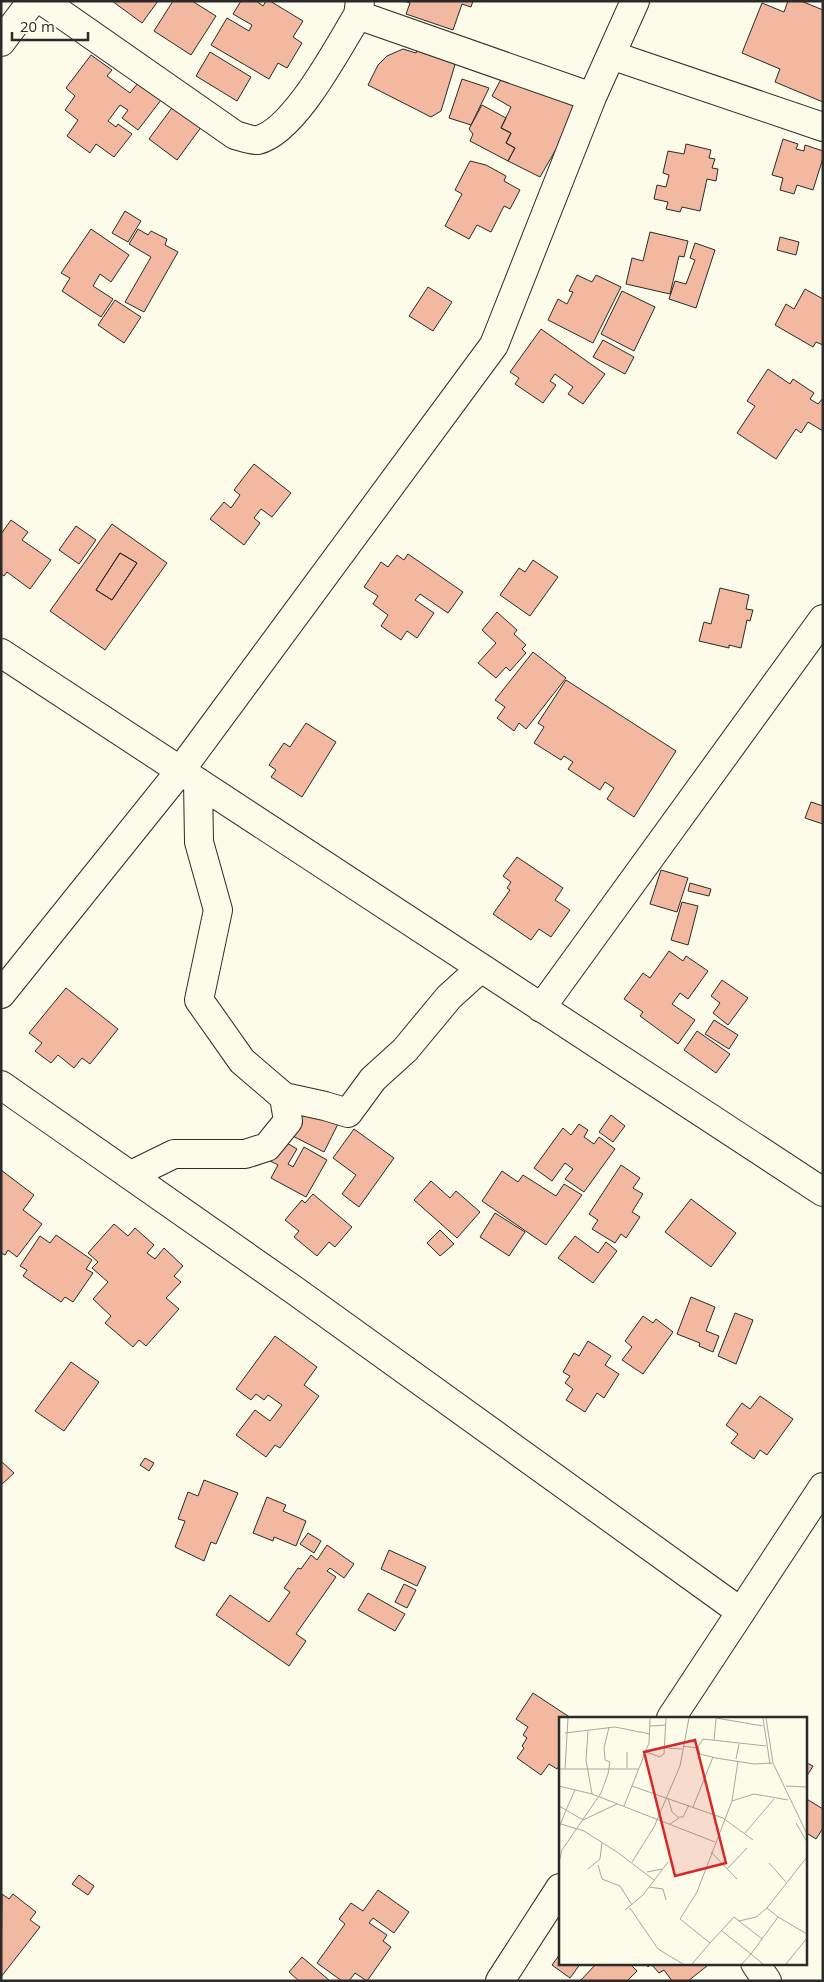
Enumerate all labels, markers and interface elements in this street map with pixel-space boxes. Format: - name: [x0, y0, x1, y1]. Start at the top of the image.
- scale bar: [12, 10, 89, 42]
- text: 20 m: [20, 16, 55, 36]
- inset map: [559, 1717, 806, 1964]

